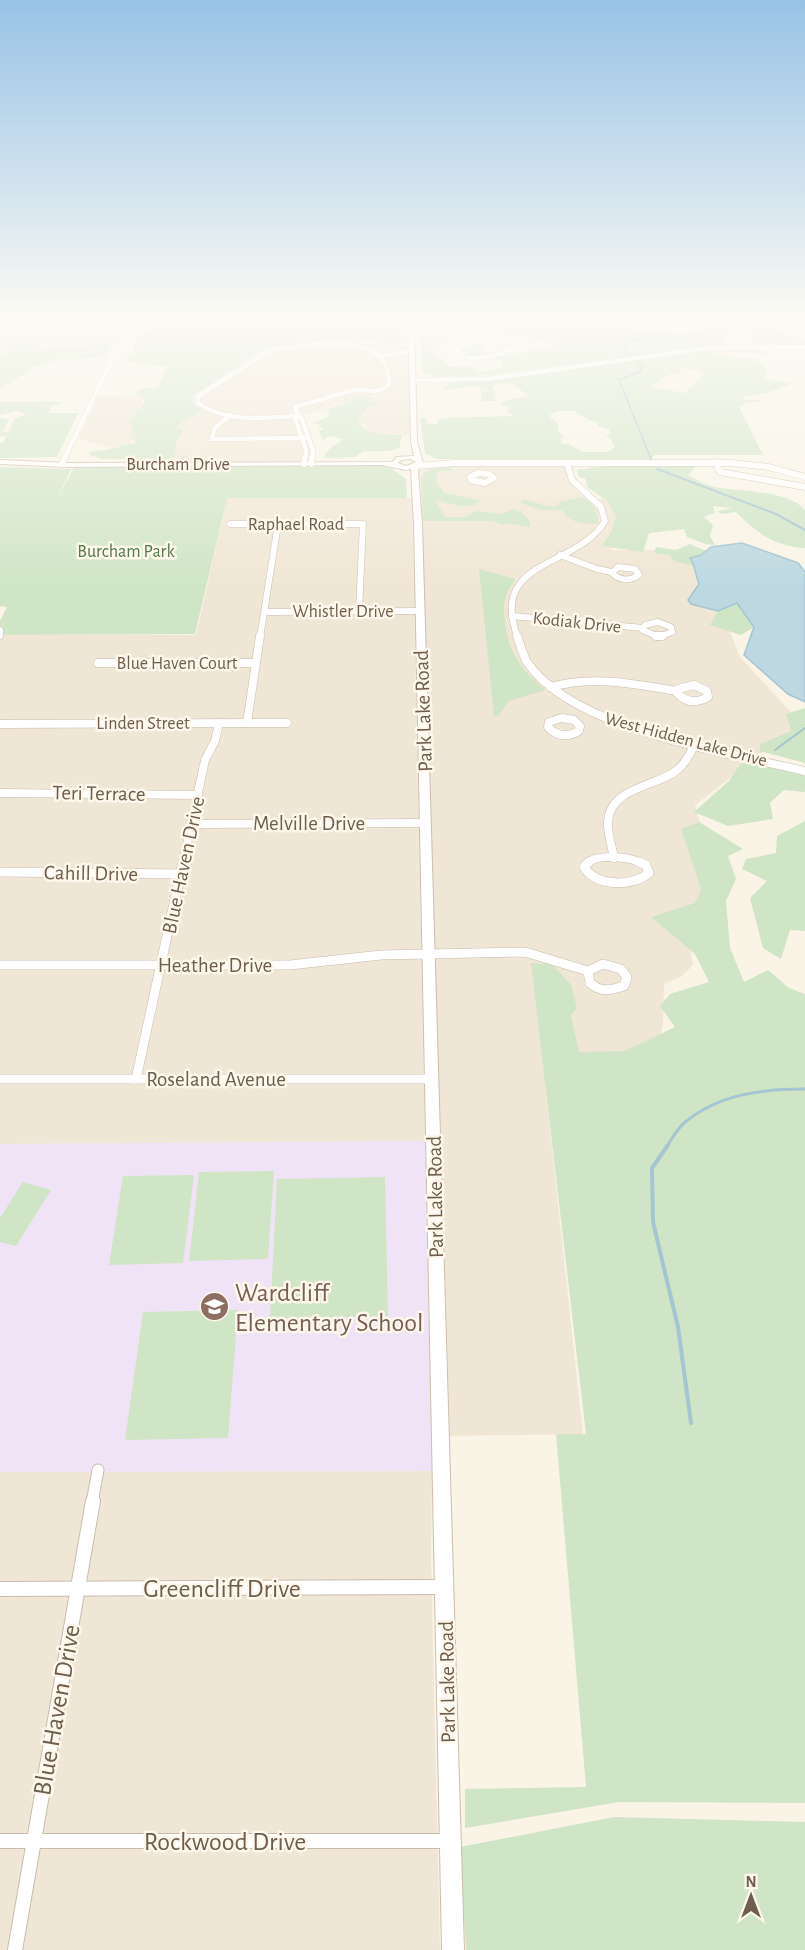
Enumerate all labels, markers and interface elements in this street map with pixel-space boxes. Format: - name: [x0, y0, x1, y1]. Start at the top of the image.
- street label: Burcham Drive: [126, 456, 230, 474]
- street label: Raphael Road: [248, 516, 344, 534]
- park label: Burcham Park: [77, 543, 175, 561]
- street label: Whistler Drive: [293, 603, 393, 621]
- street label: Kodiak Drive: [532, 609, 622, 637]
- street label: Park Lake Road: [411, 649, 436, 772]
- street label: Blue Haven Court: [117, 655, 238, 673]
- street label: West Hidden Lake Drive: [603, 710, 769, 770]
- street label: Linden Street: [96, 715, 190, 733]
- street label: Teri Terrace: [52, 782, 146, 805]
- street label: Blue Haven Drive: [159, 794, 208, 936]
- street label: Melville Drive: [253, 813, 365, 834]
- street label: Cahill Drive: [44, 862, 138, 885]
- street label: Heather Drive: [158, 955, 272, 976]
- street label: Roseland Avenue: [146, 1069, 286, 1090]
- street label: Park Lake Road: [424, 1136, 447, 1258]
- place label: Wardcliff Elementary School: [235, 1280, 424, 1336]
- school or university icon: Wardcliff Elementary School: [198, 1291, 230, 1323]
- street label: Greencliff Drive: [143, 1576, 301, 1602]
- street label: Park Lake Road: [436, 1621, 459, 1743]
- street label: Blue Haven Drive: [29, 1623, 85, 1798]
- street label: Rockwood Drive: [144, 1829, 306, 1855]
- north arrow: [721, 1866, 781, 1926]
- text: N: [745, 1874, 757, 1890]

